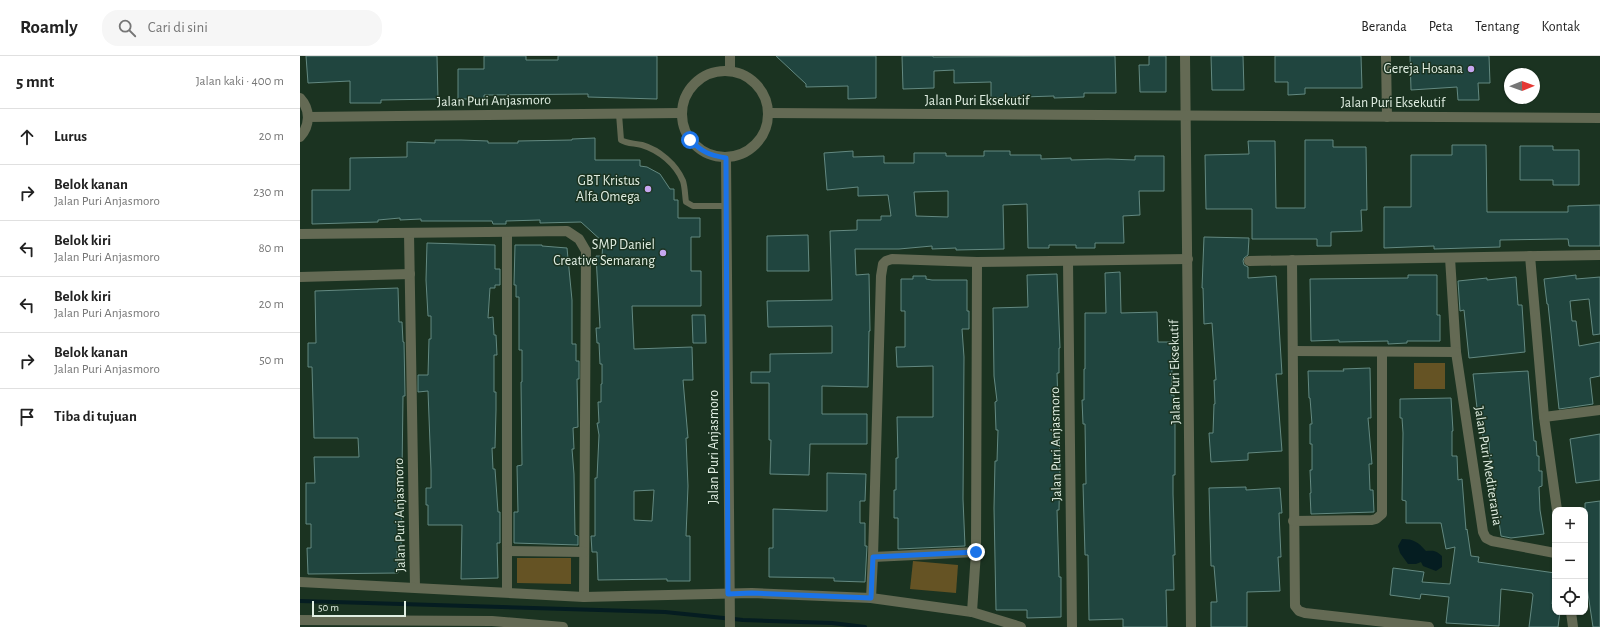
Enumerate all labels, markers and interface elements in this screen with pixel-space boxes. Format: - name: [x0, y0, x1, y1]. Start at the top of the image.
- search box: [102, 10, 382, 46]
- icon: search: [116, 17, 138, 39]
- text: Roamly: [20, 18, 78, 37]
- text: Cari di sini: [148, 20, 208, 35]
- text: Beranda: [1361, 20, 1407, 34]
- text: Peta: [1429, 20, 1453, 34]
- text: Tentang: [1475, 20, 1519, 34]
- text: Kontak: [1541, 20, 1580, 34]
- place label: Gereja Hosana: [1384, 62, 1464, 76]
- marker: Gereja Hosana: [1466, 64, 1476, 74]
- north arrow: [1504, 68, 1540, 104]
- text: 5 mnt: [16, 73, 54, 90]
- text: Jalan kaki · 400 m: [196, 75, 284, 88]
- street label: Jalan Puri Anjasmoro: [437, 93, 551, 109]
- street label: Jalan Puri Eksekutif: [925, 94, 1030, 108]
- street label: Jalan Puri Eksekutif: [1341, 96, 1446, 110]
- icon: ahead: [16, 126, 38, 148]
- text: Lurus: [54, 129, 87, 144]
- text: 20 m: [259, 130, 284, 143]
- route start: [681, 131, 699, 149]
- place label: GBT Kristus Alfa Omega: [576, 174, 641, 204]
- text: Belok kanan: [54, 177, 128, 192]
- icon: right: [16, 182, 38, 204]
- marker: GBT Kristus Alfa Omega: [643, 184, 653, 194]
- text: 230 m: [253, 186, 284, 199]
- text: Jalan Puri Anjasmoro: [54, 195, 160, 208]
- text: Belok kiri: [54, 233, 111, 248]
- icon: left: [16, 238, 38, 260]
- place label: SMP Daniel Creative Semarang: [553, 238, 655, 268]
- text: 80 m: [258, 242, 284, 255]
- marker: SMP Daniel Creative Semarang: [658, 248, 668, 258]
- text: Jalan Puri Anjasmoro: [54, 251, 160, 264]
- text: Belok kiri: [54, 289, 111, 304]
- icon: left: [16, 294, 38, 316]
- text: 20 m: [259, 298, 284, 311]
- text: Jalan Puri Anjasmoro: [54, 307, 160, 320]
- street label: Jalan Puri Eksekutif: [1167, 319, 1183, 424]
- text: Belok kanan: [54, 345, 128, 360]
- icon: right: [16, 350, 38, 372]
- text: 50 m: [259, 354, 284, 367]
- text: Jalan Puri Anjasmoro: [54, 363, 160, 376]
- street label: Jalan Puri Anjasmoro: [1048, 387, 1064, 501]
- street label: Jalan Puri Anjasmoro: [707, 390, 721, 504]
- street label: Jalan Puri Mediterania: [1472, 405, 1504, 527]
- icon: arrive: [16, 406, 38, 428]
- text: Tiba di tujuan: [54, 409, 137, 424]
- street label: Jalan Puri Anjasmoro: [392, 458, 408, 572]
- map controls: [1552, 507, 1588, 615]
- button: +: [1552, 507, 1588, 543]
- route end: [967, 543, 985, 561]
- button: −: [1552, 543, 1588, 579]
- button: locate: [1552, 579, 1588, 615]
- scale bar: [312, 599, 406, 618]
- text: 50 m: [318, 602, 339, 613]

